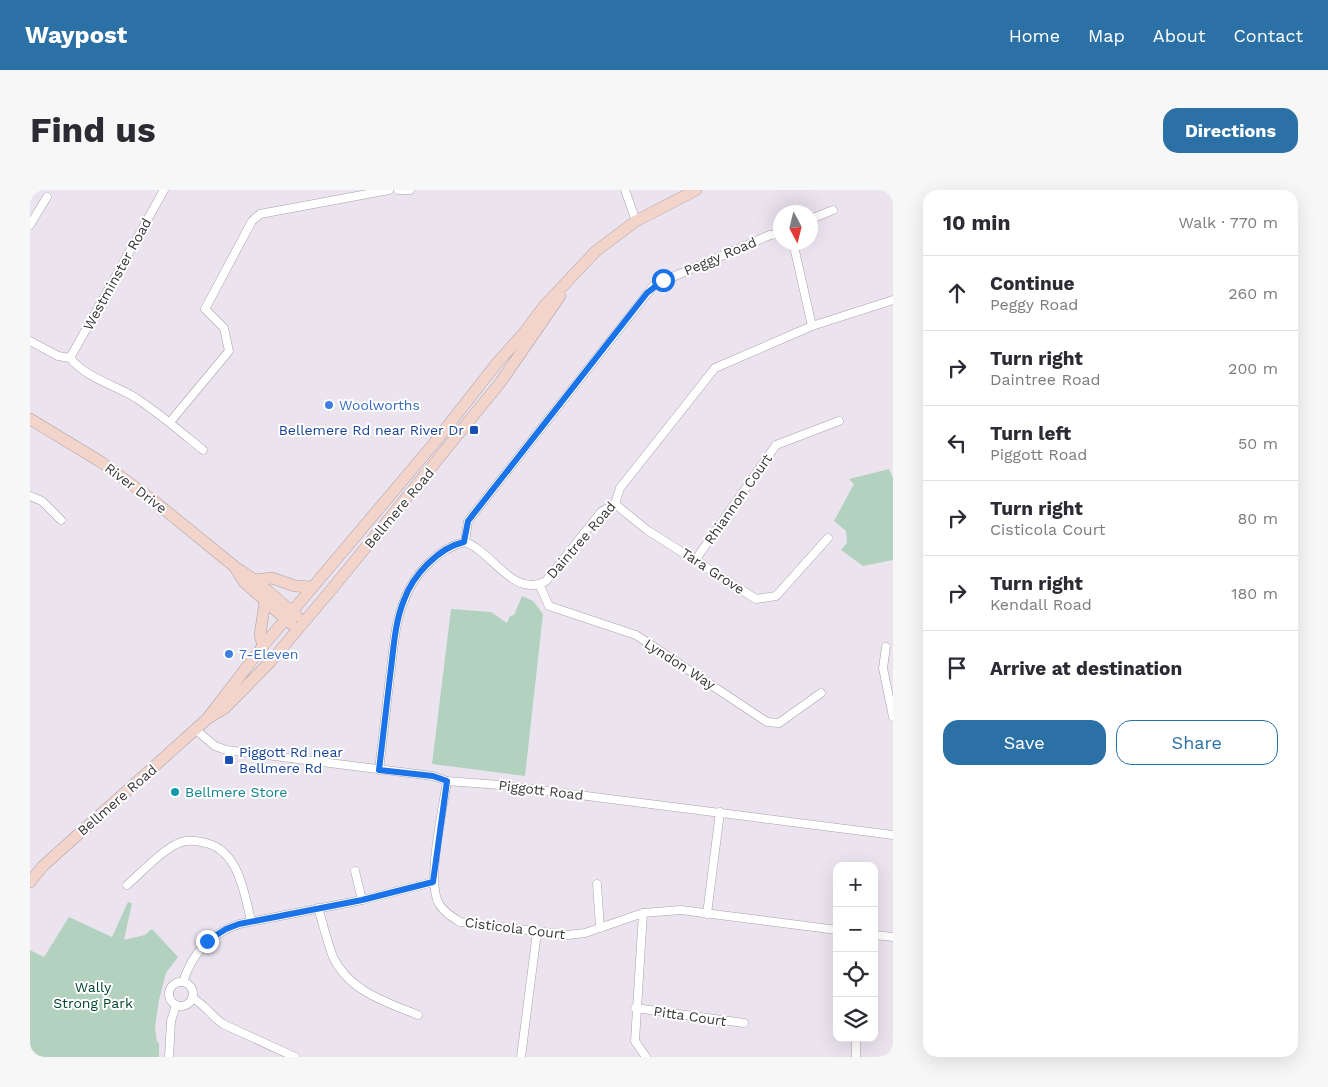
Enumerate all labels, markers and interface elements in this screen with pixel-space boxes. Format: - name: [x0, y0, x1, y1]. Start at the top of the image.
- text: Waypost: [25, 21, 127, 49]
- text: Home: [1009, 25, 1060, 46]
- text: Map: [1088, 25, 1125, 46]
- text: About: [1153, 25, 1205, 46]
- text: Contact: [1233, 25, 1303, 46]
- button: Directions: [1163, 108, 1298, 153]
- text: Find us: [30, 109, 156, 151]
- north arrow: [773, 205, 818, 250]
- text: 10 min: [943, 210, 1010, 235]
- text: Walk · 770 m: [1178, 213, 1278, 232]
- street label: Westminster Road: [80, 215, 154, 333]
- street label: Peggy Road: [681, 234, 759, 278]
- route start: [652, 269, 675, 292]
- text: Continue: [990, 272, 1074, 295]
- icon: ahead: [943, 279, 971, 307]
- text: 260 m: [1228, 284, 1278, 303]
- text: Peggy Road: [990, 295, 1078, 314]
- text: Turn right: [990, 347, 1083, 370]
- icon: right: [943, 354, 971, 382]
- text: 200 m: [1228, 359, 1278, 378]
- text: Daintree Road: [990, 370, 1101, 389]
- place label: Woolworths: [339, 397, 420, 413]
- marker: Woolworths: [323, 399, 335, 411]
- place label: Bellemere Rd near River Dr: [279, 422, 464, 438]
- text: Turn left: [990, 422, 1071, 445]
- marker: Bellemere Rd near River Dr: [468, 424, 480, 436]
- icon: left: [943, 429, 971, 457]
- text: 50 m: [1238, 434, 1278, 453]
- text: Piggott Road: [990, 445, 1087, 464]
- street label: Rhiannon Court: [701, 451, 775, 547]
- street label: River Drive: [102, 460, 170, 516]
- street label: Bellmere Road: [361, 465, 437, 551]
- text: Turn right: [990, 497, 1083, 520]
- street label: Daintree Road: [543, 498, 619, 582]
- icon: right: [943, 504, 971, 532]
- text: 80 m: [1237, 509, 1278, 528]
- text: Cisticola Court: [990, 520, 1105, 539]
- street label: Tara Grove: [678, 545, 748, 597]
- text: Turn right: [990, 572, 1083, 595]
- icon: right: [943, 579, 971, 607]
- text: 180 m: [1231, 584, 1278, 603]
- text: Kendall Road: [990, 595, 1092, 614]
- street label: Lyndon Way: [642, 635, 719, 693]
- place label: 7-Eleven: [239, 646, 298, 662]
- marker: 7-Eleven: [223, 648, 235, 660]
- icon: arrive: [943, 654, 971, 682]
- text: Arrive at destination: [990, 657, 1182, 680]
- button: Save: [943, 720, 1106, 765]
- button: Share: [1116, 720, 1278, 765]
- place label: Piggott Rd near Bellmere Rd: [239, 744, 343, 776]
- marker: Piggott Rd near Bellmere Rd: [223, 754, 235, 766]
- street label: Bellmere Road: [74, 761, 160, 839]
- street label: Piggott Road: [498, 777, 584, 803]
- place label: Bellmere Store: [185, 784, 287, 800]
- marker: Bellmere Store: [169, 786, 181, 798]
- map controls: [833, 862, 878, 1042]
- button: +: [833, 862, 878, 907]
- button: −: [833, 907, 878, 952]
- street label: Cisticola Court: [464, 914, 566, 942]
- route end: [196, 930, 219, 953]
- button: locate: [833, 952, 878, 997]
- park label: Wally Strong Park: [53, 979, 133, 1011]
- button: layers: [833, 997, 878, 1042]
- street label: Pitta Court: [653, 1003, 728, 1029]

